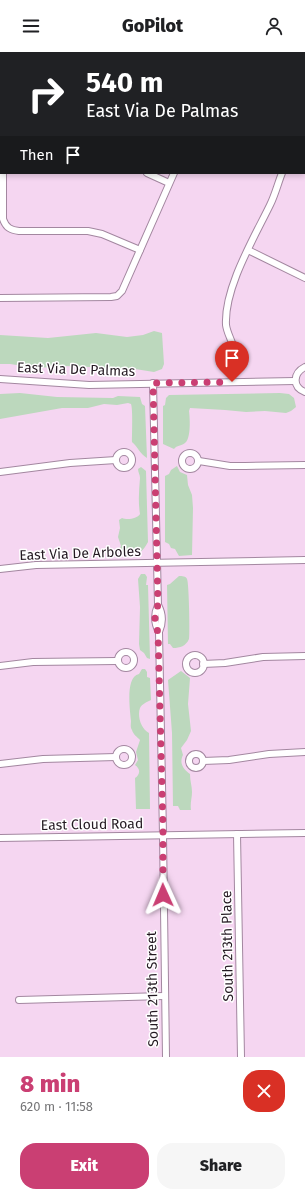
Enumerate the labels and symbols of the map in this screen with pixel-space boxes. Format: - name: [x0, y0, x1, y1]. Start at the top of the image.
- pin: [215, 341, 249, 382]
- street label: East Via De Palmas: [16, 359, 136, 380]
- street label: East Via De Arboles: [19, 543, 142, 564]
- street label: East Cloud Road: [41, 815, 143, 834]
- position arrow: [142, 874, 184, 916]
- street label: South 213th Place: [218, 890, 237, 1002]
- street label: South 213th Street: [143, 930, 162, 1047]

